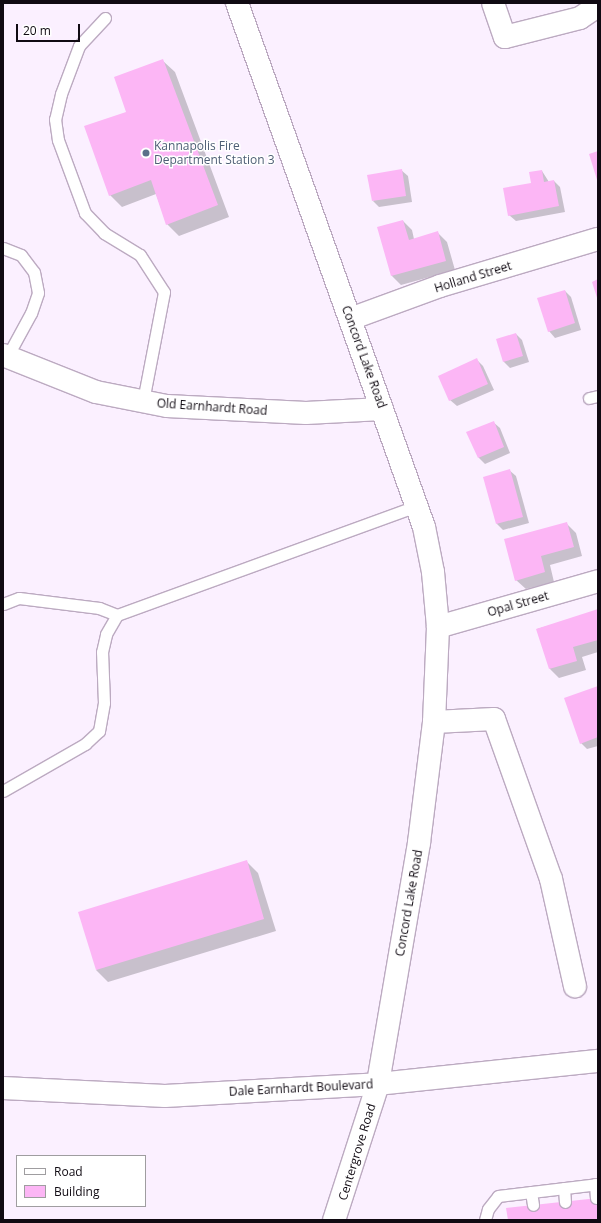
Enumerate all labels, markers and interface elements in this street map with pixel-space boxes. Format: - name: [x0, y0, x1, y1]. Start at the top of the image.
- scale bar: [18, 16, 82, 42]
- text: 20 m: [23, 22, 51, 39]
- place label: Kannapolis Fire Department Station 3: [154, 139, 275, 167]
- marker: Kannapolis Fire Department Station 3: [141, 148, 151, 158]
- street label: Holland Street: [433, 258, 513, 296]
- street label: Concord Lake Road: [339, 304, 389, 410]
- street label: Old Earnhardt Road: [156, 396, 268, 418]
- street label: Opal Street: [486, 588, 550, 620]
- street label: Concord Lake Road: [393, 848, 425, 958]
- street label: Dale Earnhardt Boulevard: [228, 1077, 374, 1099]
- street label: Centergrove Road: [335, 1102, 379, 1202]
- legend: [16, 1155, 146, 1207]
- text: Road: [54, 1163, 83, 1180]
- text: Building: [54, 1183, 99, 1200]

